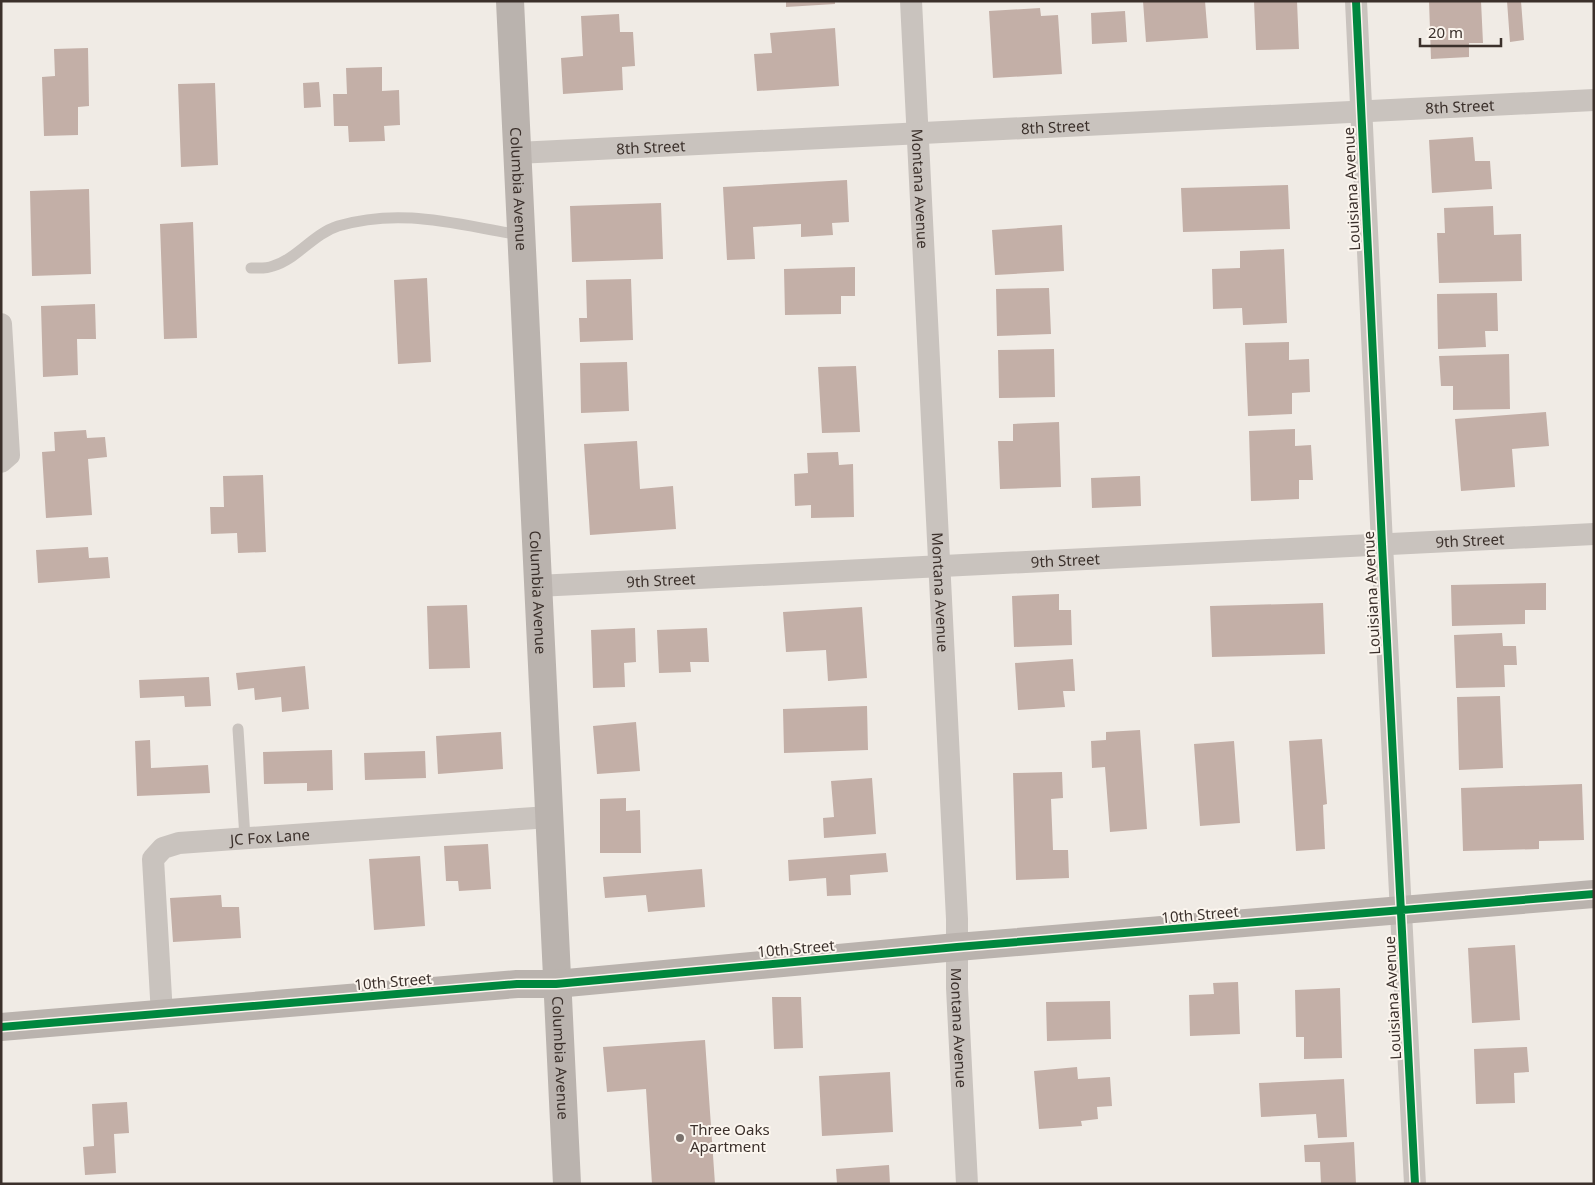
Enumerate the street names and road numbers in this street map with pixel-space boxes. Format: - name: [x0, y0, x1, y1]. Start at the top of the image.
- street label: 8th Street: [1425, 95, 1495, 118]
- street label: 8th Street: [1020, 115, 1091, 138]
- street label: Columbia Avenue: [506, 126, 532, 251]
- street label: Louisiana Avenue: [1338, 127, 1364, 251]
- street label: Montana Avenue: [907, 128, 933, 249]
- street label: 8th Street: [616, 135, 686, 158]
- street label: 9th Street: [1435, 528, 1505, 552]
- street label: Columbia Avenue: [526, 530, 551, 655]
- street label: Louisiana Avenue: [1358, 531, 1384, 655]
- street label: Montana Avenue: [928, 532, 954, 653]
- street label: 9th Street: [1030, 548, 1101, 572]
- street label: 9th Street: [626, 568, 696, 592]
- street label: JC Fox Lane: [227, 824, 310, 850]
- street label: 10th Street: [1160, 901, 1240, 927]
- street label: 10th Street: [756, 935, 836, 961]
- street label: Louisiana Avenue: [1379, 936, 1405, 1060]
- street label: 10th Street: [353, 968, 433, 994]
- street label: Montana Avenue: [947, 968, 972, 1088]
- street label: Columbia Avenue: [548, 995, 574, 1120]

